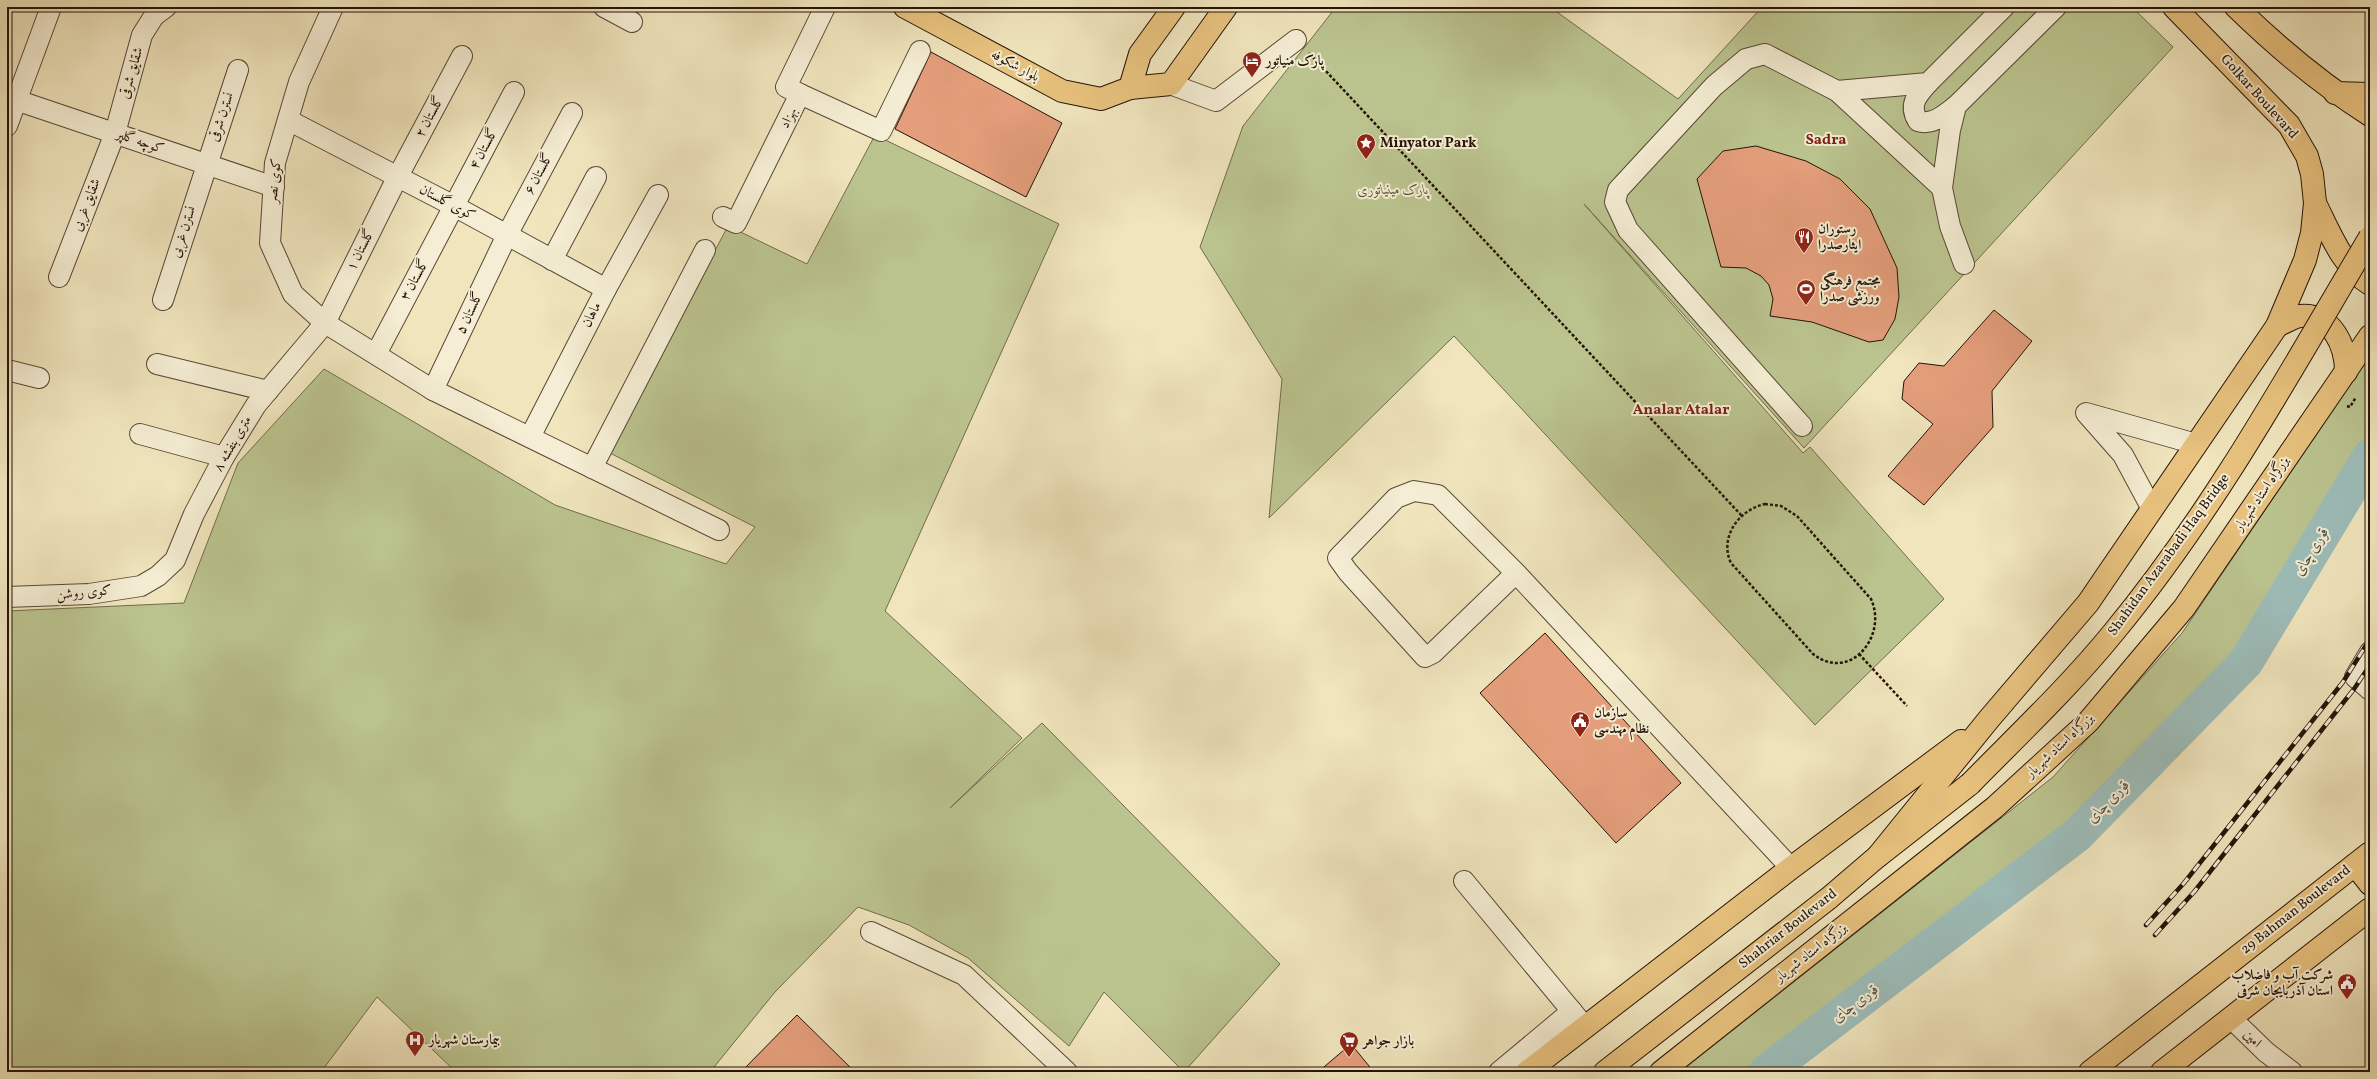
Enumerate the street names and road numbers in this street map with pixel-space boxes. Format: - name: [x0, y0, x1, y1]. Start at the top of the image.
- street label: شقایق شرقی: [116, 45, 148, 101]
- street label: بلوار شکوفه: [987, 45, 1043, 87]
- street label: Golkar Boulevard: [2216, 51, 2302, 144]
- street label: نسترن شرقی: [205, 90, 239, 144]
- street label: گلستان ۲: [411, 93, 449, 141]
- street label: بهزاد: [776, 104, 802, 132]
- street label: کوچه گلپر: [112, 124, 166, 159]
- street label: گلستان ۴: [465, 125, 503, 173]
- street label: گلستان ۶: [520, 150, 558, 198]
- street label: کوی نصر: [263, 158, 287, 206]
- street label: شقایق غربی: [68, 176, 106, 234]
- street label: کوی گلستان: [416, 180, 478, 226]
- street label: نسترن غربی: [167, 204, 201, 260]
- street label: گلستان ۱: [342, 226, 380, 274]
- street label: گلستان ۳: [396, 256, 434, 304]
- street label: گلستان ۵: [452, 289, 488, 337]
- street label: ماهان: [578, 299, 606, 331]
- street label: ۸ متری بنفشه: [209, 412, 257, 476]
- street label: بزرگراه استاد شهریار: [2228, 452, 2294, 537]
- street label: Shahidan Azarabadi Haq Bridge: [2104, 470, 2235, 640]
- street label: کوی روشن: [56, 581, 112, 605]
- street label: بزرگراه استاد شهریار: [2020, 708, 2099, 784]
- street label: 29 Bahman Boulevard: [2237, 861, 2355, 959]
- street label: Shahriar Boulevard: [1735, 885, 1841, 973]
- street label: بزرگراه استاد شهریار: [1769, 918, 1851, 988]
- street label: امین: [2239, 1026, 2265, 1052]

